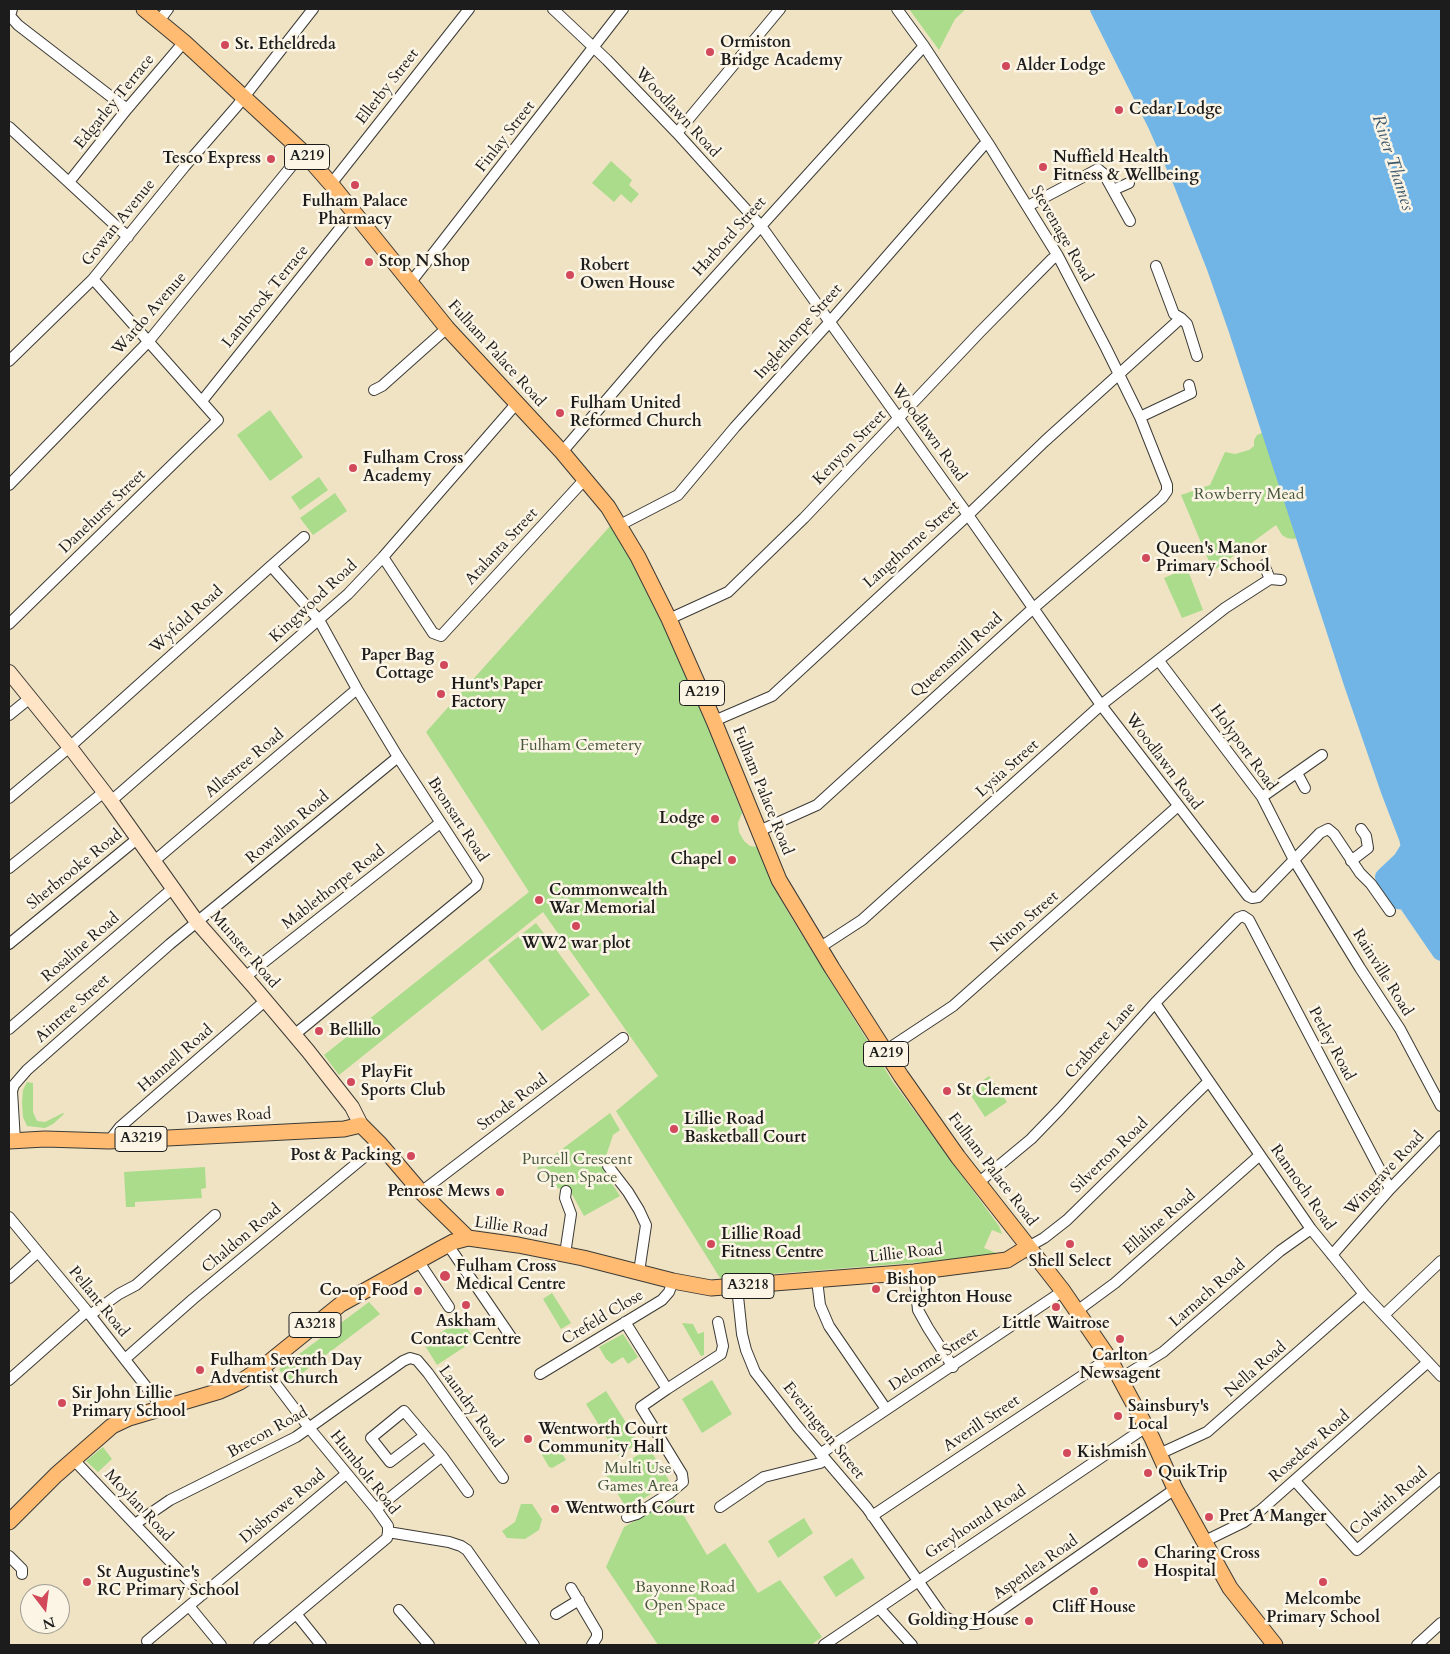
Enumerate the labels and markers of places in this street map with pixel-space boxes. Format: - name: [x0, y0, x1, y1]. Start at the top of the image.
- place label: Ormiston Bridge Academy: [720, 33, 843, 71]
- place label: St. Etheldreda: [235, 35, 336, 55]
- marker: St. Etheldreda: [219, 39, 231, 51]
- marker: Ormiston Bridge Academy: [704, 46, 716, 58]
- place label: Alder Lodge: [1016, 56, 1106, 76]
- marker: Alder Lodge: [1000, 60, 1012, 72]
- place label: Cedar Lodge: [1129, 100, 1223, 120]
- marker: Cedar Lodge: [1113, 104, 1125, 116]
- place label: Nuffield Health Fitness & Wellbeing: [1053, 148, 1199, 186]
- place label: Tesco Express: [162, 149, 261, 169]
- marker: Tesco Express: [265, 153, 277, 165]
- marker: Nuffield Health Fitness & Wellbeing: [1037, 161, 1049, 173]
- marker: Fulham Palace Pharmacy: [349, 179, 361, 191]
- place label: Fulham Palace Pharmacy: [302, 192, 408, 230]
- place label: Stop N Shop: [379, 252, 470, 272]
- marker: Stop N Shop: [363, 256, 375, 268]
- place label: Robert Owen House: [580, 256, 675, 294]
- marker: Robert Owen House: [564, 269, 576, 281]
- place label: Fulham United Reformed Church: [570, 394, 702, 432]
- marker: Fulham United Reformed Church: [554, 407, 566, 419]
- place label: Fulham Cross Academy: [363, 449, 463, 487]
- marker: Fulham Cross Academy: [347, 462, 359, 474]
- place label: Queen's Manor Primary School: [1156, 539, 1270, 577]
- marker: Queen's Manor Primary School: [1140, 552, 1152, 564]
- place label: Paper Bag Cottage: [361, 646, 434, 684]
- marker: Paper Bag Cottage: [438, 659, 450, 671]
- place label: Hunt's Paper Factory: [451, 675, 543, 713]
- marker: Hunt's Paper Factory: [435, 688, 447, 700]
- place label: Lodge: [659, 809, 705, 829]
- marker: Lodge: [709, 813, 721, 825]
- place label: Chapel: [670, 850, 722, 870]
- marker: Chapel: [726, 854, 738, 866]
- place label: Commonwealth War Memorial: [549, 881, 668, 919]
- marker: Commonwealth War Memorial: [533, 894, 545, 906]
- marker: WW2 war plot: [570, 920, 582, 932]
- place label: WW2 war plot: [522, 934, 630, 954]
- place label: Bellillo: [329, 1021, 381, 1041]
- marker: Bellillo: [313, 1025, 325, 1037]
- place label: PlayFit Sports Club: [361, 1063, 446, 1101]
- marker: PlayFit Sports Club: [345, 1076, 357, 1088]
- place label: St Clement: [957, 1081, 1038, 1101]
- marker: St Clement: [941, 1085, 953, 1097]
- place label: Lillie Road Basketball Court: [684, 1110, 806, 1148]
- marker: Lillie Road Basketball Court: [668, 1123, 680, 1135]
- place label: Post & Packing: [290, 1146, 401, 1166]
- marker: Post & Packing: [405, 1150, 417, 1162]
- place label: Penrose Mews: [387, 1182, 490, 1202]
- marker: Penrose Mews: [494, 1186, 506, 1198]
- place label: Lillie Road Fitness Centre: [721, 1225, 824, 1263]
- marker: Lillie Road Fitness Centre: [705, 1238, 717, 1250]
- marker: Shell Select: [1064, 1238, 1076, 1250]
- place label: Shell Select: [1029, 1252, 1111, 1272]
- place label: Fulham Cross Medical Centre: [456, 1257, 566, 1295]
- marker: Fulham Cross Medical Centre: [438, 1269, 452, 1283]
- place label: Bishop Creighton House: [886, 1270, 1012, 1308]
- place label: Co-op Food: [320, 1281, 408, 1301]
- marker: Bishop Creighton House: [870, 1283, 882, 1295]
- marker: Co-op Food: [412, 1285, 424, 1297]
- marker: Askham Contact Centre: [460, 1299, 472, 1311]
- marker: Little Waitrose: [1050, 1301, 1062, 1313]
- place label: Askham Contact Centre: [411, 1312, 521, 1350]
- place label: Little Waitrose: [1002, 1314, 1110, 1334]
- marker: Carlton Newsagent: [1114, 1333, 1126, 1345]
- place label: Carlton Newsagent: [1080, 1346, 1160, 1384]
- place label: Fulham Seventh Day Adventist Church: [210, 1351, 362, 1389]
- marker: Fulham Seventh Day Adventist Church: [194, 1364, 206, 1376]
- place label: Sir John Lillie Primary School: [72, 1384, 186, 1422]
- marker: Sir John Lillie Primary School: [56, 1397, 68, 1409]
- place label: Sainsbury's Local: [1128, 1397, 1209, 1435]
- marker: Sainsbury's Local: [1112, 1410, 1124, 1422]
- place label: Wentworth Court Community Hall: [538, 1420, 668, 1458]
- marker: Wentworth Court Community Hall: [522, 1433, 534, 1445]
- place label: Kishmish: [1077, 1443, 1147, 1463]
- marker: Kishmish: [1061, 1447, 1073, 1459]
- place label: QuikTrip: [1158, 1463, 1228, 1483]
- marker: QuikTrip: [1142, 1467, 1154, 1479]
- place label: Wentworth Court: [565, 1499, 695, 1519]
- marker: Wentworth Court: [549, 1503, 561, 1515]
- place label: Pret A Manger: [1219, 1507, 1326, 1527]
- marker: Pret A Manger: [1203, 1511, 1215, 1523]
- place label: Charing Cross Hospital: [1154, 1544, 1260, 1582]
- marker: Charing Cross Hospital: [1136, 1556, 1150, 1570]
- place label: St Augustine's RC Primary School: [97, 1563, 239, 1601]
- marker: St Augustine's RC Primary School: [81, 1576, 93, 1588]
- marker: Melcombe Primary School: [1317, 1576, 1329, 1588]
- marker: Cliff House: [1088, 1585, 1100, 1597]
- place label: Melcombe Primary School: [1266, 1590, 1380, 1628]
- place label: Cliff House: [1052, 1598, 1136, 1618]
- place label: Golding House: [907, 1611, 1019, 1631]
- marker: Golding House: [1023, 1615, 1035, 1627]

